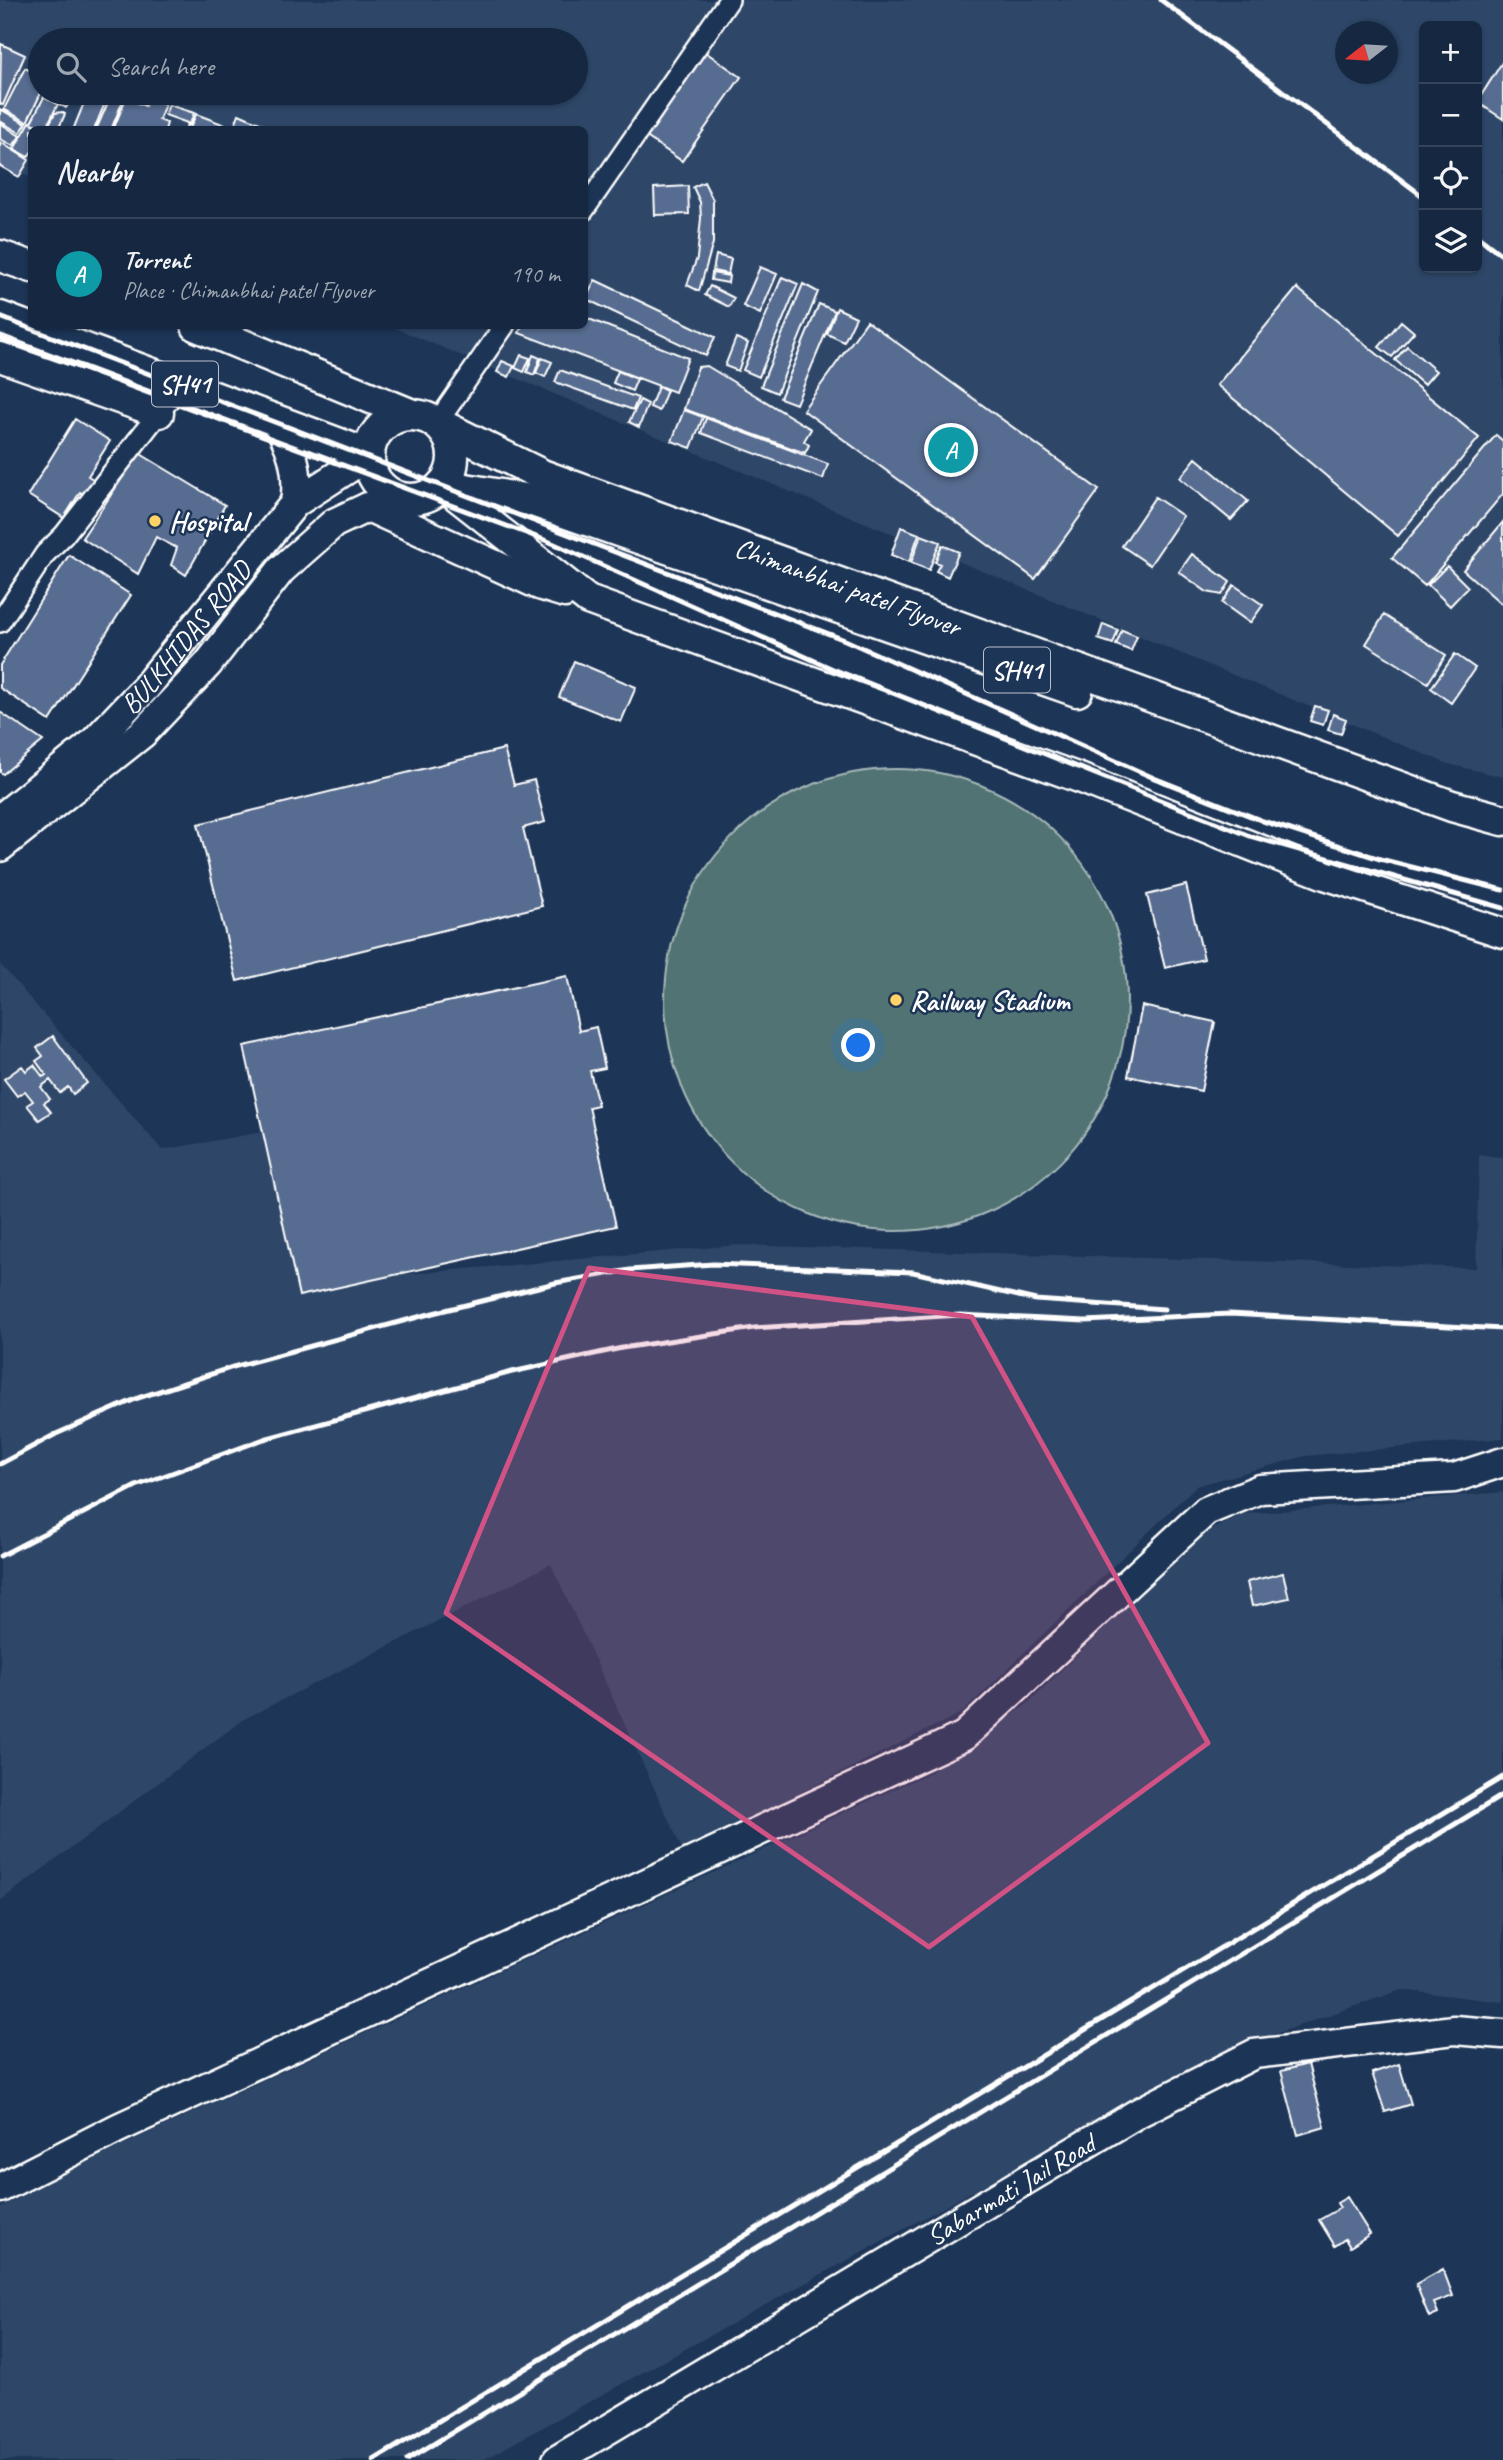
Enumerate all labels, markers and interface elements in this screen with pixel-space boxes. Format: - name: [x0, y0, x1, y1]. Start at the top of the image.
- north arrow: [1335, 21, 1398, 84]
- map controls: [1419, 21, 1482, 273]
- button: +: [1419, 21, 1482, 84]
- search box: [28, 28, 588, 105]
- icon: search: [52, 48, 90, 86]
- text: Search here: [108, 50, 214, 83]
- button: −: [1419, 84, 1482, 147]
- button: locate: [1419, 147, 1482, 210]
- text: Nearby: [56, 153, 132, 191]
- button: layers: [1419, 210, 1482, 273]
- text: Torrent: [123, 243, 190, 276]
- text: A: [73, 260, 85, 289]
- text: 190 m: [511, 260, 560, 289]
- text: Place · Chimanbhai patel Flyover: [123, 276, 374, 305]
- road number: SH41: [152, 362, 218, 406]
- pin: A: [928, 424, 974, 476]
- place label: Hospital: [169, 504, 253, 539]
- marker: Hospital: [147, 513, 163, 529]
- street label: Chimanbhai patel Flyover: [730, 530, 968, 645]
- street label: BULKHIDAS ROAD: [113, 552, 260, 721]
- road number: SH41: [984, 648, 1050, 692]
- place label: Railway Stadium: [910, 983, 1072, 1018]
- marker: Railway Stadium: [888, 992, 904, 1008]
- your location: [841, 1028, 875, 1062]
- street label: Sabarmati Jail Road: [920, 2124, 1105, 2254]

